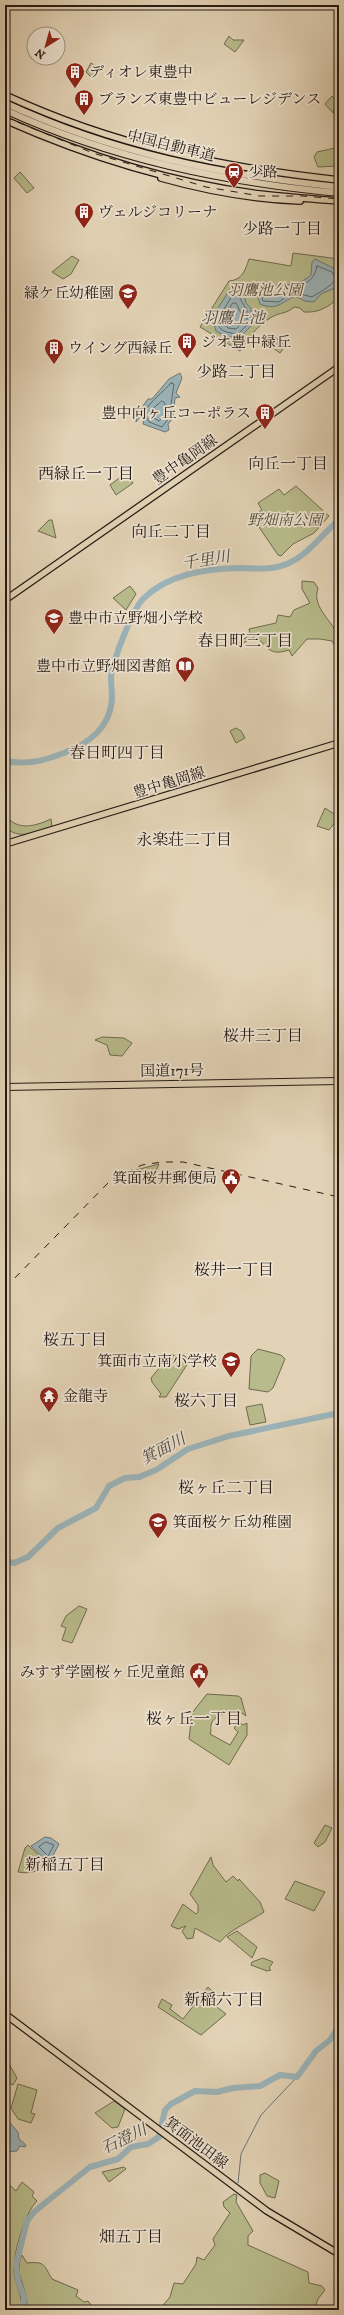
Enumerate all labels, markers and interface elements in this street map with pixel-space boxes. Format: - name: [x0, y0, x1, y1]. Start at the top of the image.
- north arrow: [26, 26, 66, 66]
- text: N: [33, 45, 48, 61]
- building icon: ディオレ東豊中: [64, 61, 86, 89]
- place label: ディオレ東豊中: [89, 63, 193, 82]
- building icon: ブランズ東豊中ビューレジデンス: [73, 88, 95, 116]
- place label: ブランズ東豊中ビューレジデンス: [98, 90, 321, 109]
- street label: 中国自動車道: [125, 126, 217, 166]
- station icon: 少路: [223, 161, 245, 189]
- place label: 少路: [248, 163, 278, 182]
- building icon: ヴェルジコリーナ: [73, 201, 95, 229]
- place label: ヴェルジコリーナ: [98, 203, 217, 222]
- district label: 少路一丁目: [242, 219, 322, 239]
- park label: 羽鷹池公園: [227, 281, 305, 300]
- school or university icon: 緑ケ丘幼稚園: [117, 282, 139, 310]
- place label: 緑ケ丘幼稚園: [24, 284, 114, 303]
- water label: 羽鷹上池: [201, 308, 267, 328]
- building icon: ジオ豊中緑丘: [176, 331, 198, 359]
- place label: ジオ豊中緑丘: [201, 333, 291, 352]
- building icon: ウイング西緑丘: [43, 337, 65, 365]
- place label: ウイング西緑丘: [68, 339, 172, 358]
- district label: 少路二丁目: [196, 362, 276, 382]
- building icon: 豊中向ヶ丘コーポラス: [254, 402, 276, 430]
- place label: 豊中向ヶ丘コーポラス: [101, 404, 251, 423]
- street label: 豊中亀岡線: [149, 431, 221, 489]
- district label: 向丘一丁目: [248, 454, 328, 474]
- district label: 西緑丘一丁目: [38, 464, 134, 484]
- park label: 野畑南公園: [247, 511, 325, 530]
- district label: 向丘二丁目: [131, 522, 211, 542]
- water label: 千里川: [181, 546, 233, 574]
- school or university icon: 豊中市立野畑小学校: [43, 607, 65, 635]
- place label: 豊中市立野畑小学校: [68, 609, 203, 628]
- district label: 春日町三丁目: [197, 631, 293, 651]
- library icon: 豊中市立野畑図書館: [174, 655, 196, 683]
- place label: 豊中市立野畑図書館: [36, 657, 171, 676]
- district label: 春日町四丁目: [69, 743, 165, 763]
- street label: 豊中亀岡線: [130, 763, 208, 803]
- district label: 永楽荘二丁目: [136, 830, 232, 850]
- district label: 桜井三丁目: [223, 1026, 303, 1046]
- street label: 国道171号: [140, 1061, 204, 1081]
- public building icon: 箕面桜井郵便局: [220, 1167, 242, 1195]
- place label: 箕面桜井郵便局: [112, 1169, 217, 1188]
- district label: 桜井一丁目: [194, 1260, 274, 1280]
- district label: 桜五丁目: [43, 1330, 107, 1350]
- school or university icon: 箕面市立南小学校: [220, 1350, 242, 1378]
- place label: 箕面市立南小学校: [97, 1352, 217, 1371]
- temple icon: 金龍寺: [38, 1385, 60, 1413]
- place label: 金龍寺: [63, 1387, 108, 1406]
- district label: 桜六丁目: [174, 1391, 238, 1411]
- water label: 箕面川: [137, 1428, 191, 1469]
- district label: 桜ヶ丘二丁目: [178, 1478, 274, 1498]
- school or university icon: 箕面桜ケ丘幼稚園: [147, 1511, 169, 1539]
- place label: 箕面桜ケ丘幼稚園: [172, 1513, 292, 1532]
- public building icon: みすず学園桜ヶ丘児童館: [188, 1661, 210, 1689]
- place label: みすず学園桜ヶ丘児童館: [20, 1663, 185, 1682]
- district label: 桜ヶ丘一丁目: [146, 1709, 242, 1729]
- district label: 新稲五丁目: [25, 1855, 105, 1875]
- district label: 新稲六丁目: [184, 1990, 264, 2010]
- street label: 箕面池田線: [160, 2113, 232, 2173]
- water label: 石澄川: [98, 2119, 152, 2159]
- district label: 畑五丁目: [99, 2227, 163, 2247]

